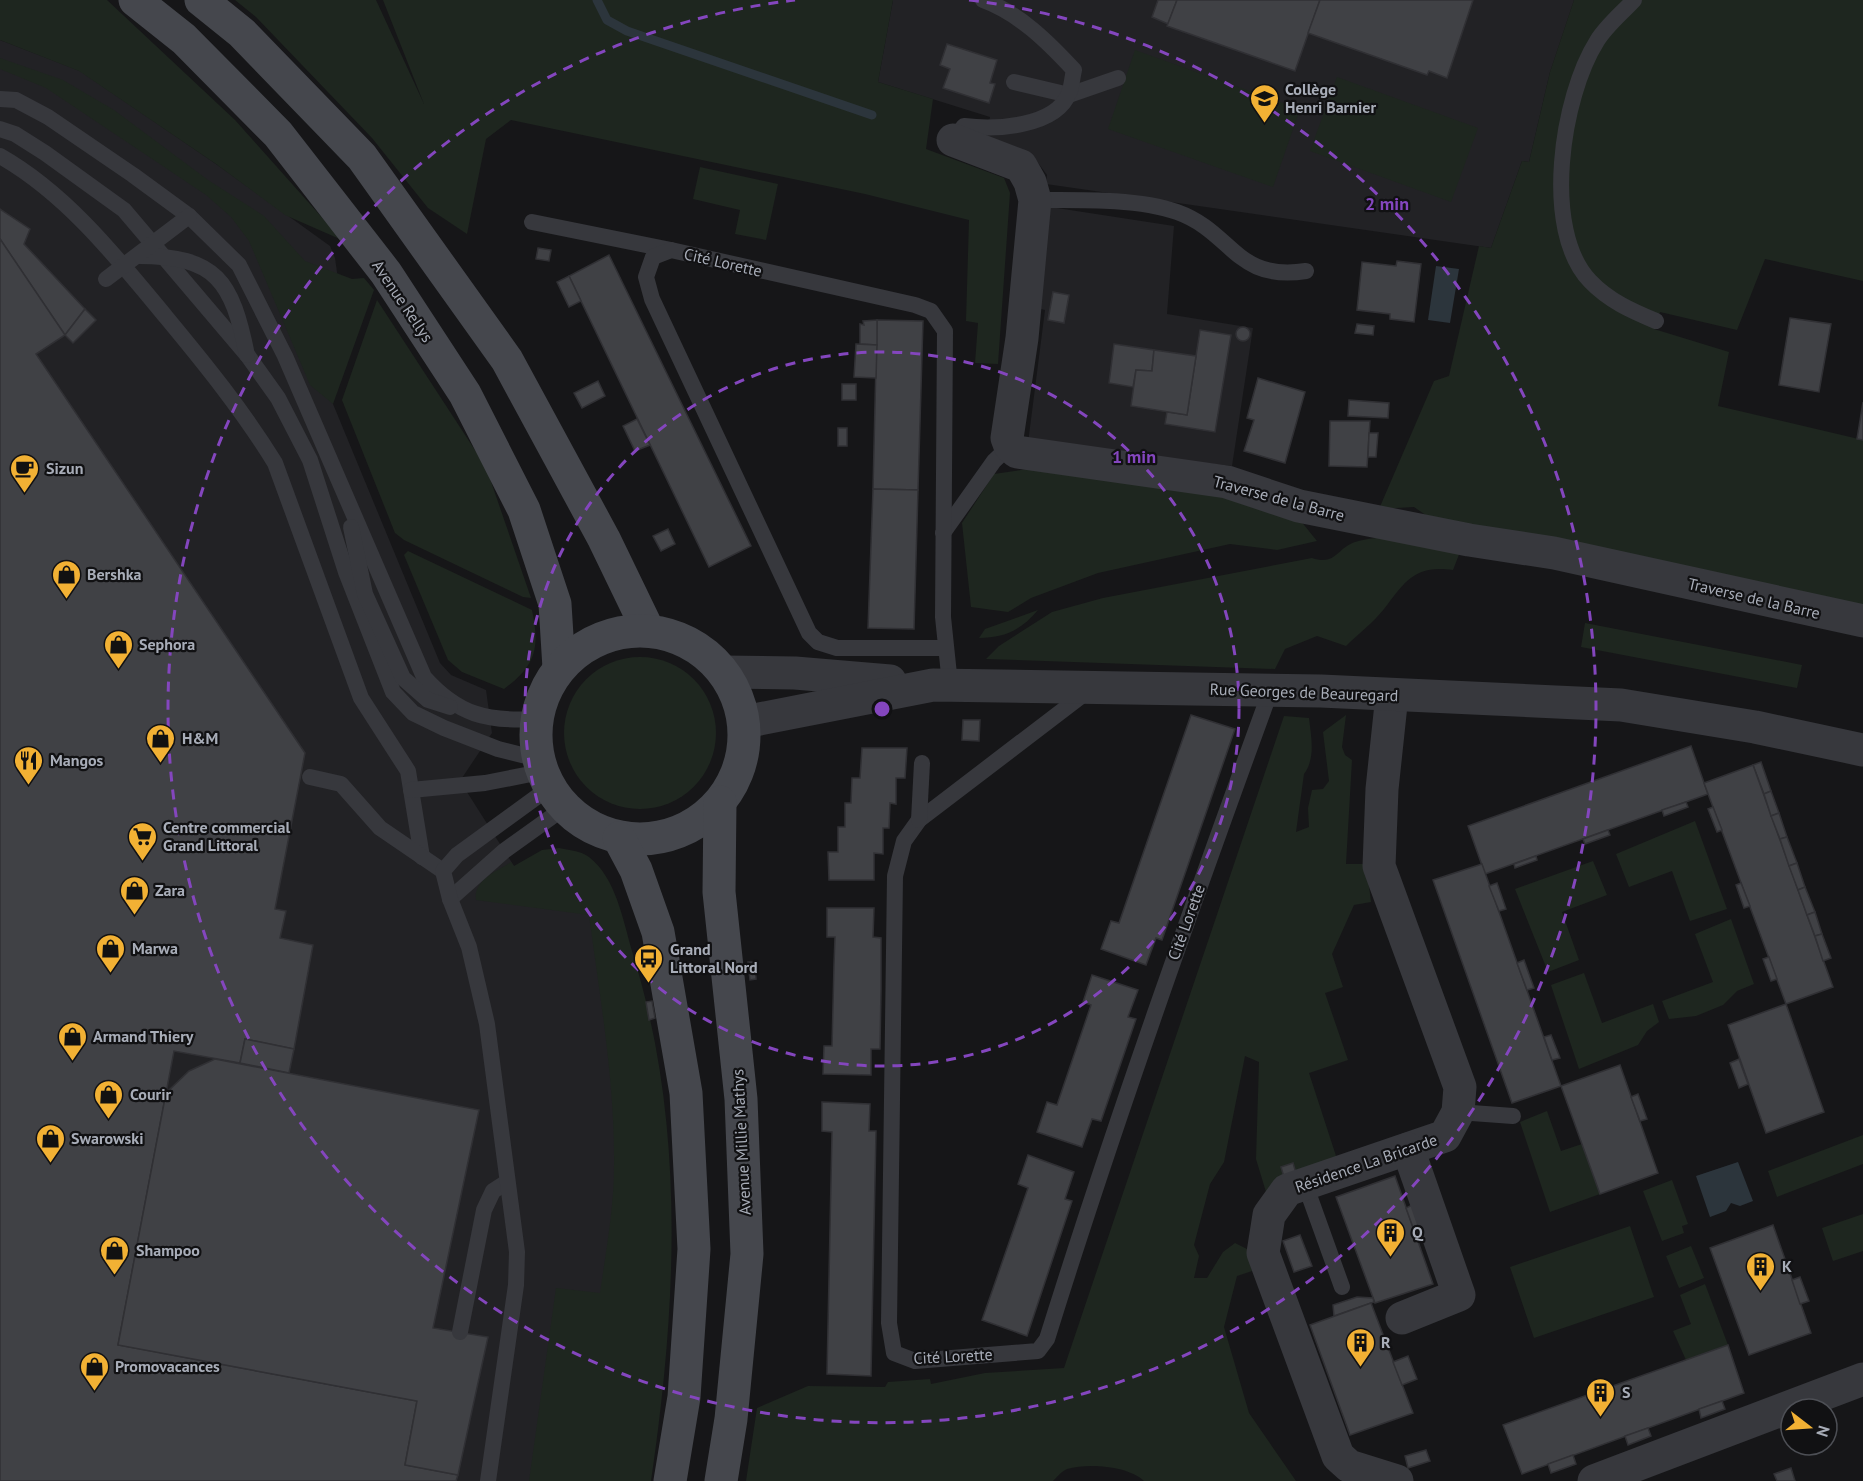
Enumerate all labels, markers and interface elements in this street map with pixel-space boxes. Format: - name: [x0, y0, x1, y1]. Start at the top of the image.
- place label: Collège Henri Barnier: [1285, 79, 1376, 117]
- school or university icon: Collège Henri Barnier: [1248, 82, 1280, 124]
- text: 2 min: [1365, 192, 1409, 215]
- street label: Cité Lorette: [682, 243, 764, 281]
- street label: Avenue Rellys: [368, 256, 438, 346]
- text: 1 min: [1112, 445, 1156, 468]
- cafe icon: Sizun: [9, 452, 41, 494]
- place label: Sizun: [46, 458, 83, 478]
- street label: Traverse de la Barre: [1211, 471, 1347, 525]
- shop icon: Bershka: [50, 558, 82, 600]
- place label: Bershka: [87, 564, 142, 584]
- street label: Traverse de la Barre: [1686, 573, 1822, 623]
- shop icon: Sephora: [102, 628, 134, 670]
- place label: Sephora: [139, 634, 195, 654]
- street label: Rue Georges de Beauregard: [1209, 679, 1399, 705]
- centre of rings: [872, 699, 892, 719]
- shop icon: H&M: [145, 722, 177, 764]
- place label: H&M: [182, 728, 218, 748]
- restaurant icon: Mangos: [13, 744, 45, 786]
- place label: Mangos: [50, 750, 104, 770]
- place label: Centre commercial Grand Littoral: [163, 817, 291, 855]
- supermarket icon: Centre commercial Grand Littoral: [126, 820, 158, 862]
- shop icon: Zara: [118, 874, 150, 916]
- place label: Zara: [155, 880, 185, 900]
- street label: Cité Lorette: [1163, 881, 1209, 963]
- shop icon: Marwa: [95, 932, 127, 974]
- place label: Marwa: [132, 938, 178, 958]
- place label: Grand Littoral Nord: [670, 939, 758, 977]
- bus stop icon: Grand Littoral Nord: [633, 942, 665, 984]
- shop icon: Armand Thiery: [56, 1020, 88, 1062]
- place label: Armand Thiery: [93, 1026, 194, 1046]
- street label: Avenue Millie Mathys: [727, 1068, 755, 1216]
- shop icon: Courir: [93, 1078, 125, 1120]
- place label: Courir: [130, 1084, 171, 1104]
- shop icon: Swarowski: [34, 1122, 66, 1164]
- place label: Swarowski: [71, 1128, 143, 1148]
- street label: Résidence La Bricarde: [1292, 1129, 1440, 1197]
- building icon: Q: [1375, 1216, 1407, 1258]
- place label: Q: [1412, 1222, 1424, 1242]
- shop icon: Shampoo: [99, 1234, 131, 1276]
- place label: Shampoo: [136, 1240, 200, 1260]
- building icon: K: [1745, 1250, 1777, 1292]
- place label: K: [1782, 1256, 1792, 1276]
- building icon: R: [1344, 1326, 1376, 1368]
- place label: R: [1381, 1332, 1391, 1352]
- street label: Cité Lorette: [913, 1344, 993, 1368]
- shop icon: Promovacances: [78, 1350, 110, 1392]
- place label: Promovacances: [115, 1356, 220, 1376]
- building icon: S: [1585, 1376, 1617, 1418]
- place label: S: [1622, 1382, 1630, 1402]
- north arrow: [1779, 1397, 1839, 1457]
- text: N: [1812, 1423, 1834, 1439]

